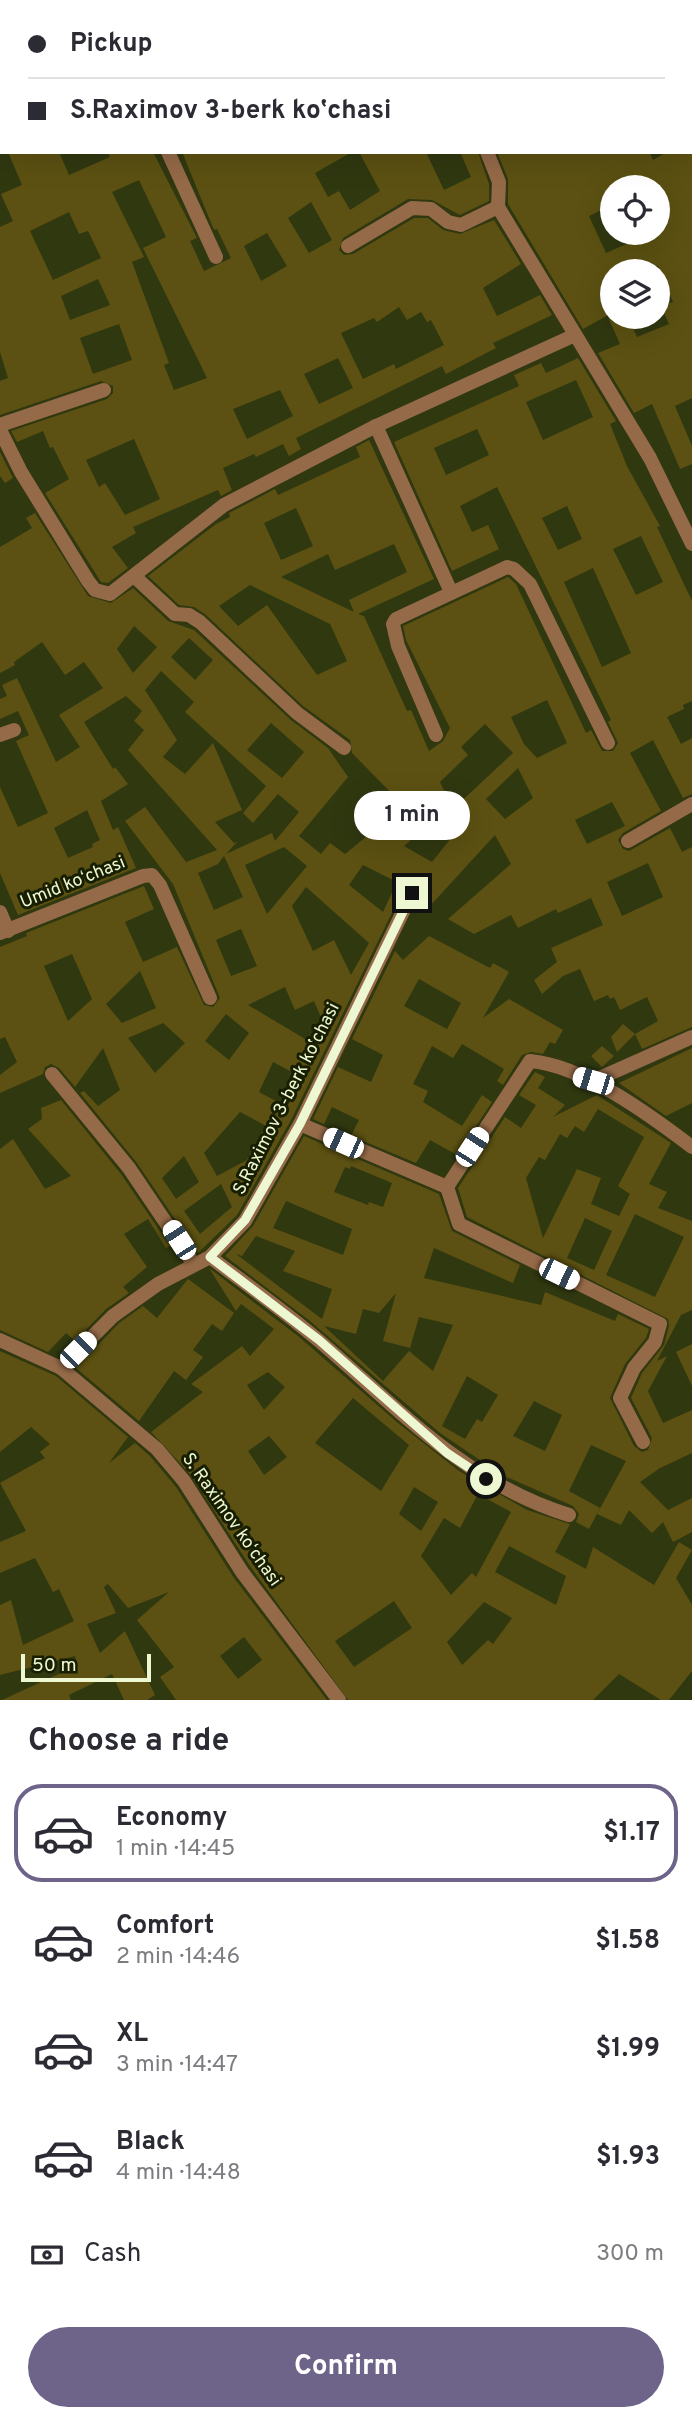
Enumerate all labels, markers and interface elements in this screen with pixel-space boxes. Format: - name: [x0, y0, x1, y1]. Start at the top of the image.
- text: Pickup: [70, 28, 153, 61]
- text: S.Raximov 3-berk koʼchasi: [70, 95, 391, 128]
- map controls: [600, 175, 670, 329]
- button: locate: [600, 175, 670, 245]
- button: layers: [600, 259, 670, 329]
- callout: 1 min: [354, 792, 470, 840]
- text: 1 min: [384, 801, 440, 830]
- street label: Umid koʻchasi: [17, 851, 129, 915]
- route end: [396, 877, 428, 909]
- street label: S.Raximov 3-berk koʼchasi: [229, 999, 345, 1199]
- car: [570, 1065, 617, 1097]
- car: [452, 1124, 493, 1170]
- car: [320, 1125, 367, 1161]
- car: [159, 1217, 200, 1263]
- car: [536, 1255, 583, 1293]
- car: [56, 1328, 101, 1372]
- street label: S. Raximov koʻchasi: [176, 1449, 286, 1591]
- route start: [470, 1463, 502, 1495]
- scale bar: [21, 1651, 150, 1683]
- text: 50 m: [32, 1654, 77, 1678]
- text: Choose a ride: [28, 1722, 229, 1762]
- icon: car: [32, 1802, 95, 1865]
- text: Economy: [116, 1802, 227, 1835]
- text: $1.17: [603, 1817, 660, 1850]
- text: 1 min · 14:45: [116, 1835, 235, 1864]
- icon: car: [32, 1910, 95, 1973]
- text: Comfort: [116, 1910, 214, 1943]
- text: $1.58: [595, 1925, 660, 1958]
- text: 2 min · 14:46: [116, 1943, 240, 1972]
- icon: car: [32, 2018, 95, 2081]
- text: XL: [116, 2018, 148, 2051]
- text: $1.99: [596, 2033, 660, 2066]
- text: 3 min · 14:47: [116, 2051, 238, 2080]
- icon: car: [32, 2126, 95, 2189]
- text: Black: [116, 2126, 185, 2159]
- text: $1.93: [596, 2141, 660, 2174]
- text: 4 min · 14:48: [116, 2159, 241, 2188]
- icon: cash: [28, 2236, 66, 2274]
- text: Cash: [84, 2238, 141, 2271]
- text: 300 m: [596, 2240, 664, 2269]
- button: Confirm: [28, 2327, 664, 2407]

